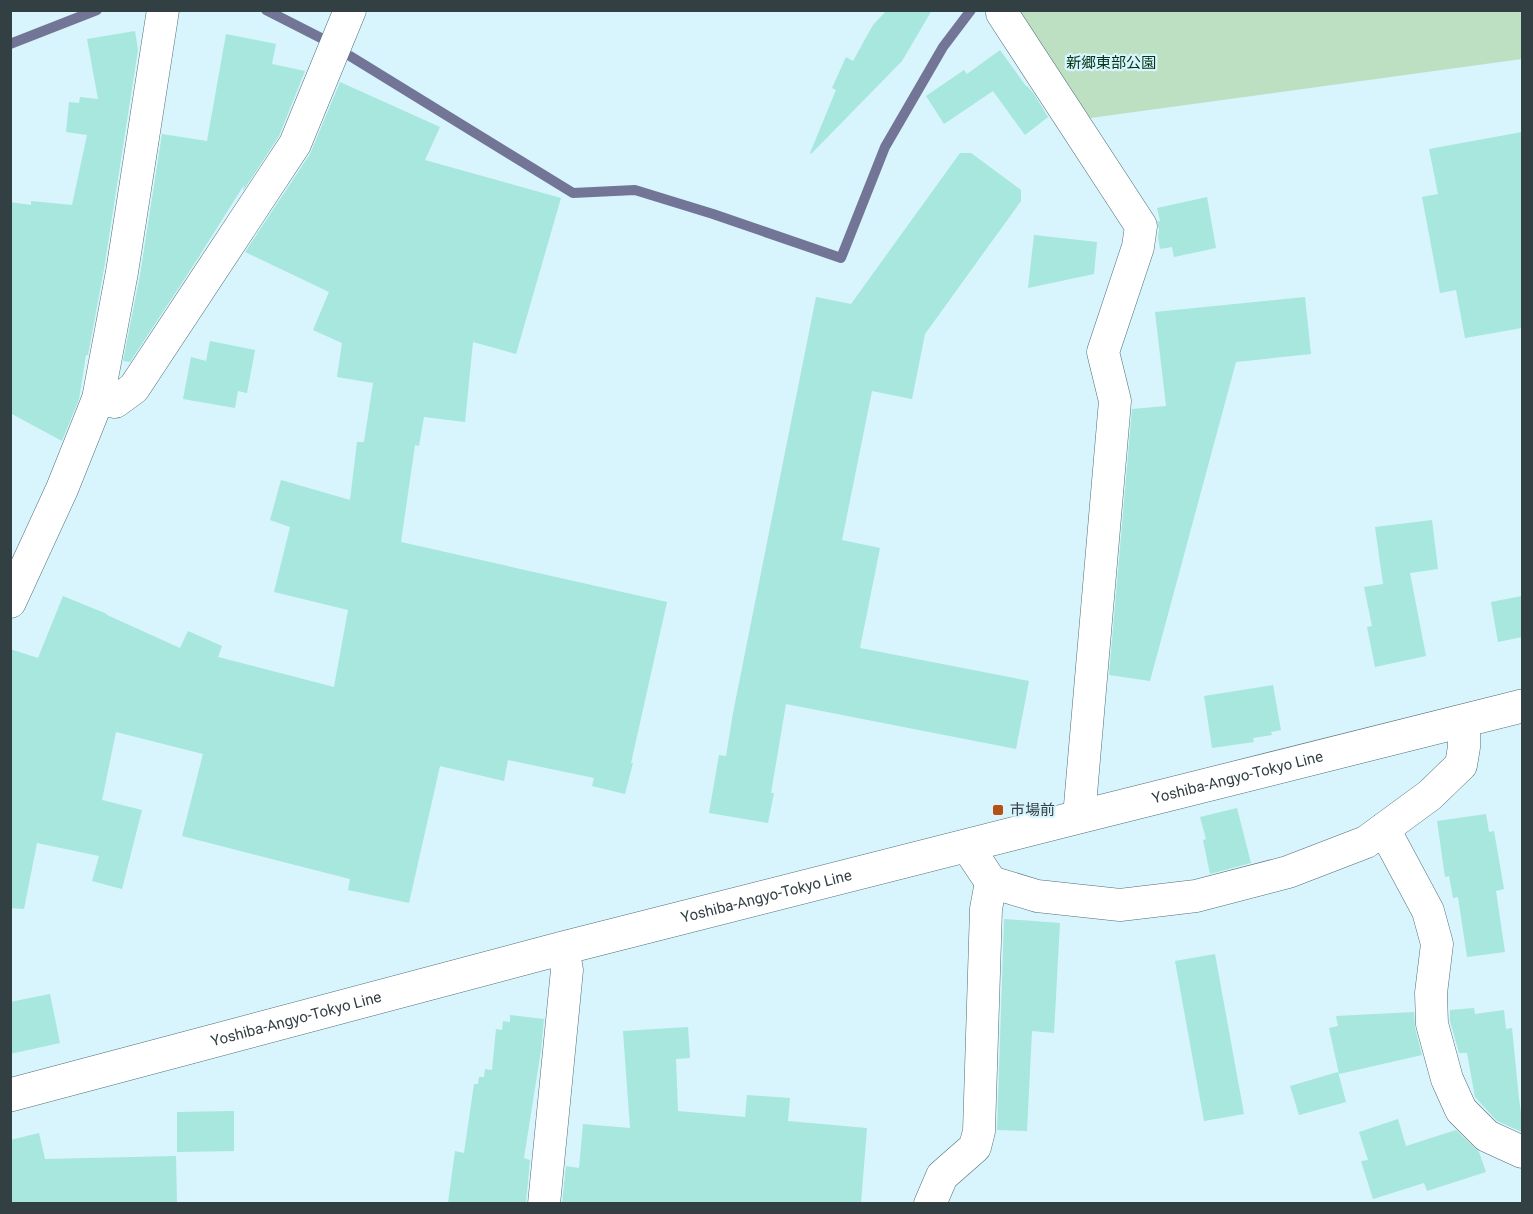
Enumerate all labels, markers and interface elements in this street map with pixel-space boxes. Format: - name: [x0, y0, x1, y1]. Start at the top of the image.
- park label: 新郷東部公園: [1066, 54, 1156, 72]
- street label: Yoshiba-Angyo-Tokyo Line: [1150, 747, 1325, 807]
- place label: 市場前: [1010, 801, 1055, 819]
- marker: 市場前: [991, 803, 1005, 817]
- street label: Yoshiba-Angyo-Tokyo Line: [679, 866, 854, 927]
- street label: Yoshiba-Angyo-Tokyo Line: [209, 988, 383, 1050]

